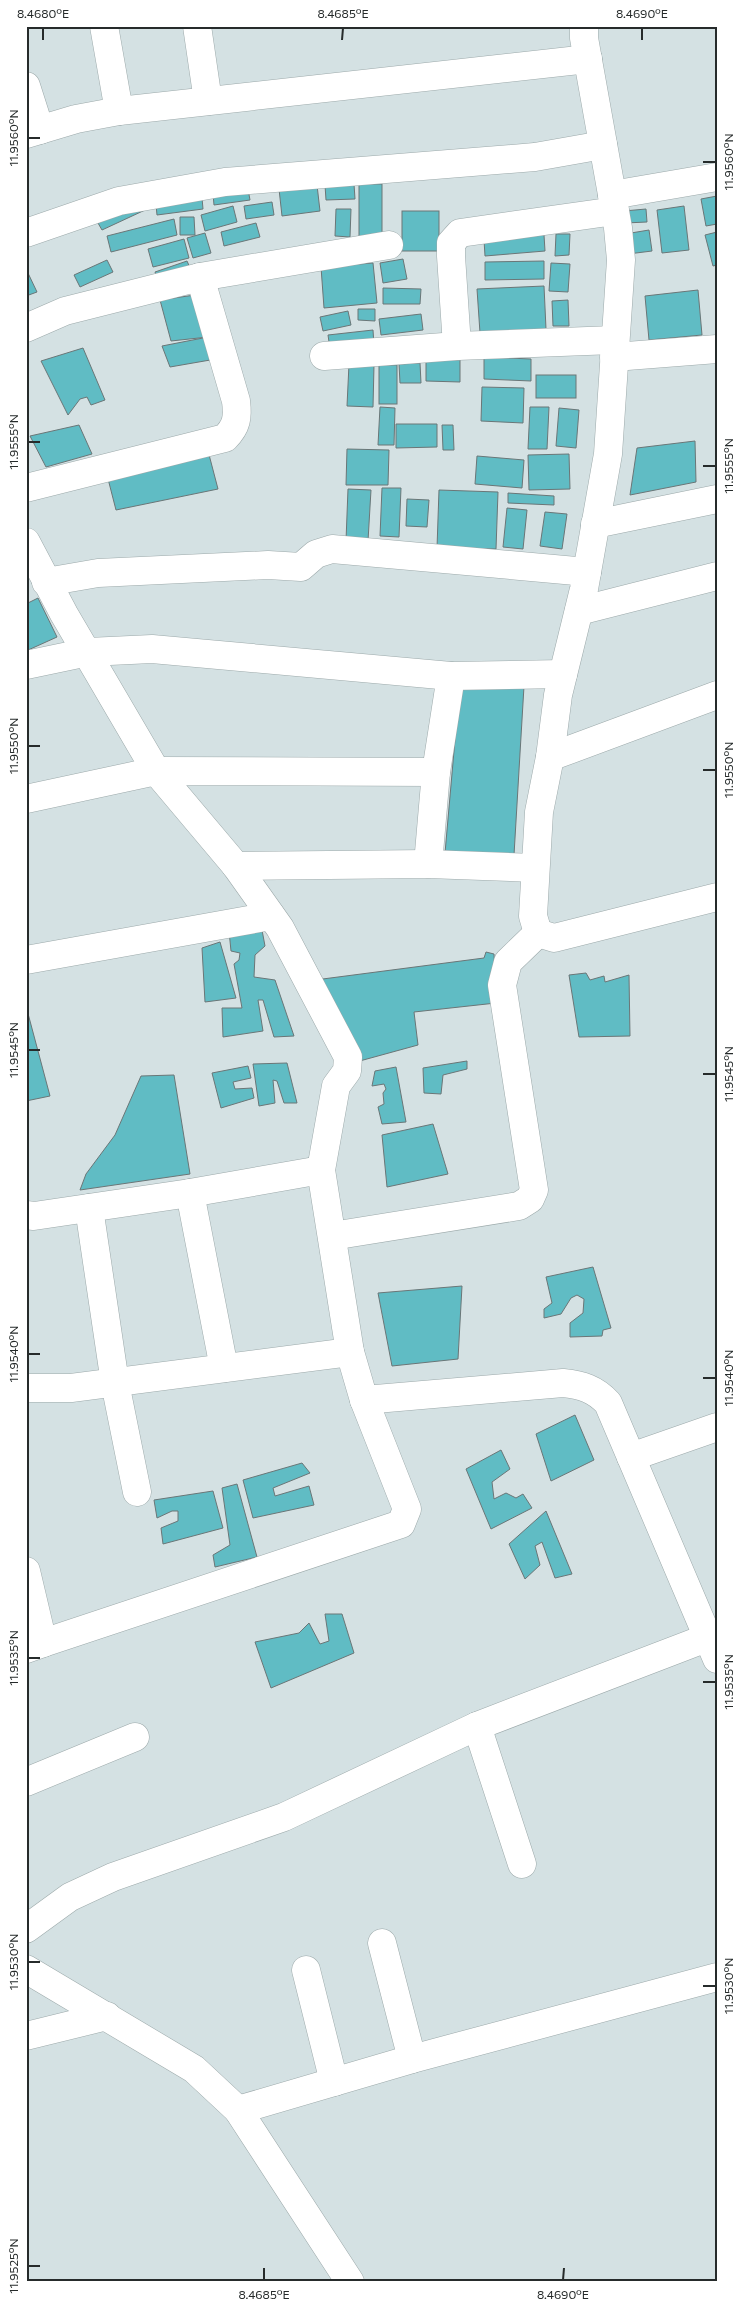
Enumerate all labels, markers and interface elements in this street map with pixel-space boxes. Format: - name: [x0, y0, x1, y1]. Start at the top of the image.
- text: 8.4680°E: [17, 6, 69, 20]
- text: 8.4685°E: [317, 6, 369, 20]
- text: 8.4690°E: [616, 6, 668, 20]
- text: 11.9560°N: [6, 110, 20, 166]
- text: 11.9560°N: [721, 134, 735, 190]
- text: 11.9555°N: [6, 414, 20, 470]
- text: 11.9555°N: [721, 438, 735, 494]
- text: 11.9550°N: [6, 718, 20, 774]
- text: 11.9550°N: [721, 742, 735, 798]
- text: 11.9545°N: [6, 1022, 20, 1078]
- text: 11.9545°N: [721, 1046, 735, 1102]
- text: 11.9540°N: [6, 1326, 20, 1382]
- text: 11.9540°N: [721, 1350, 735, 1406]
- text: 11.9535°N: [6, 1630, 20, 1686]
- text: 11.9535°N: [721, 1654, 735, 1710]
- text: 11.9530°N: [6, 1934, 20, 1990]
- text: 11.9530°N: [721, 1958, 735, 2014]
- text: 11.9525°N: [6, 2238, 20, 2294]
- text: 8.4685°E: [238, 2287, 290, 2301]
- text: 8.4690°E: [537, 2287, 589, 2301]

